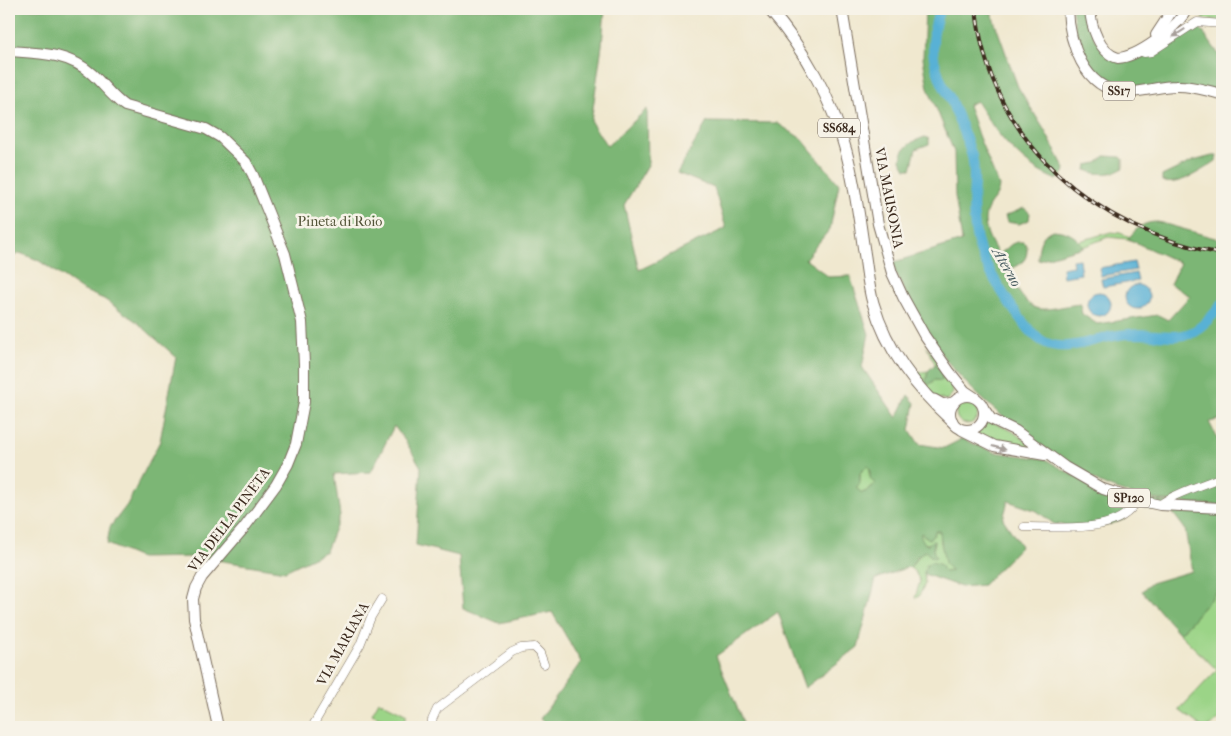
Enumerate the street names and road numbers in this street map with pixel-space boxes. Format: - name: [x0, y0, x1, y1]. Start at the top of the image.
- road number: SS17: [1103, 82, 1135, 100]
- road number: SS684: [818, 119, 860, 138]
- street label: VIA MAUSONIA: [871, 145, 907, 251]
- street label: VIA DELLA PINETA: [184, 464, 274, 576]
- road number: SP120: [1108, 488, 1150, 508]
- street label: VIA MARIANA: [313, 599, 373, 690]

